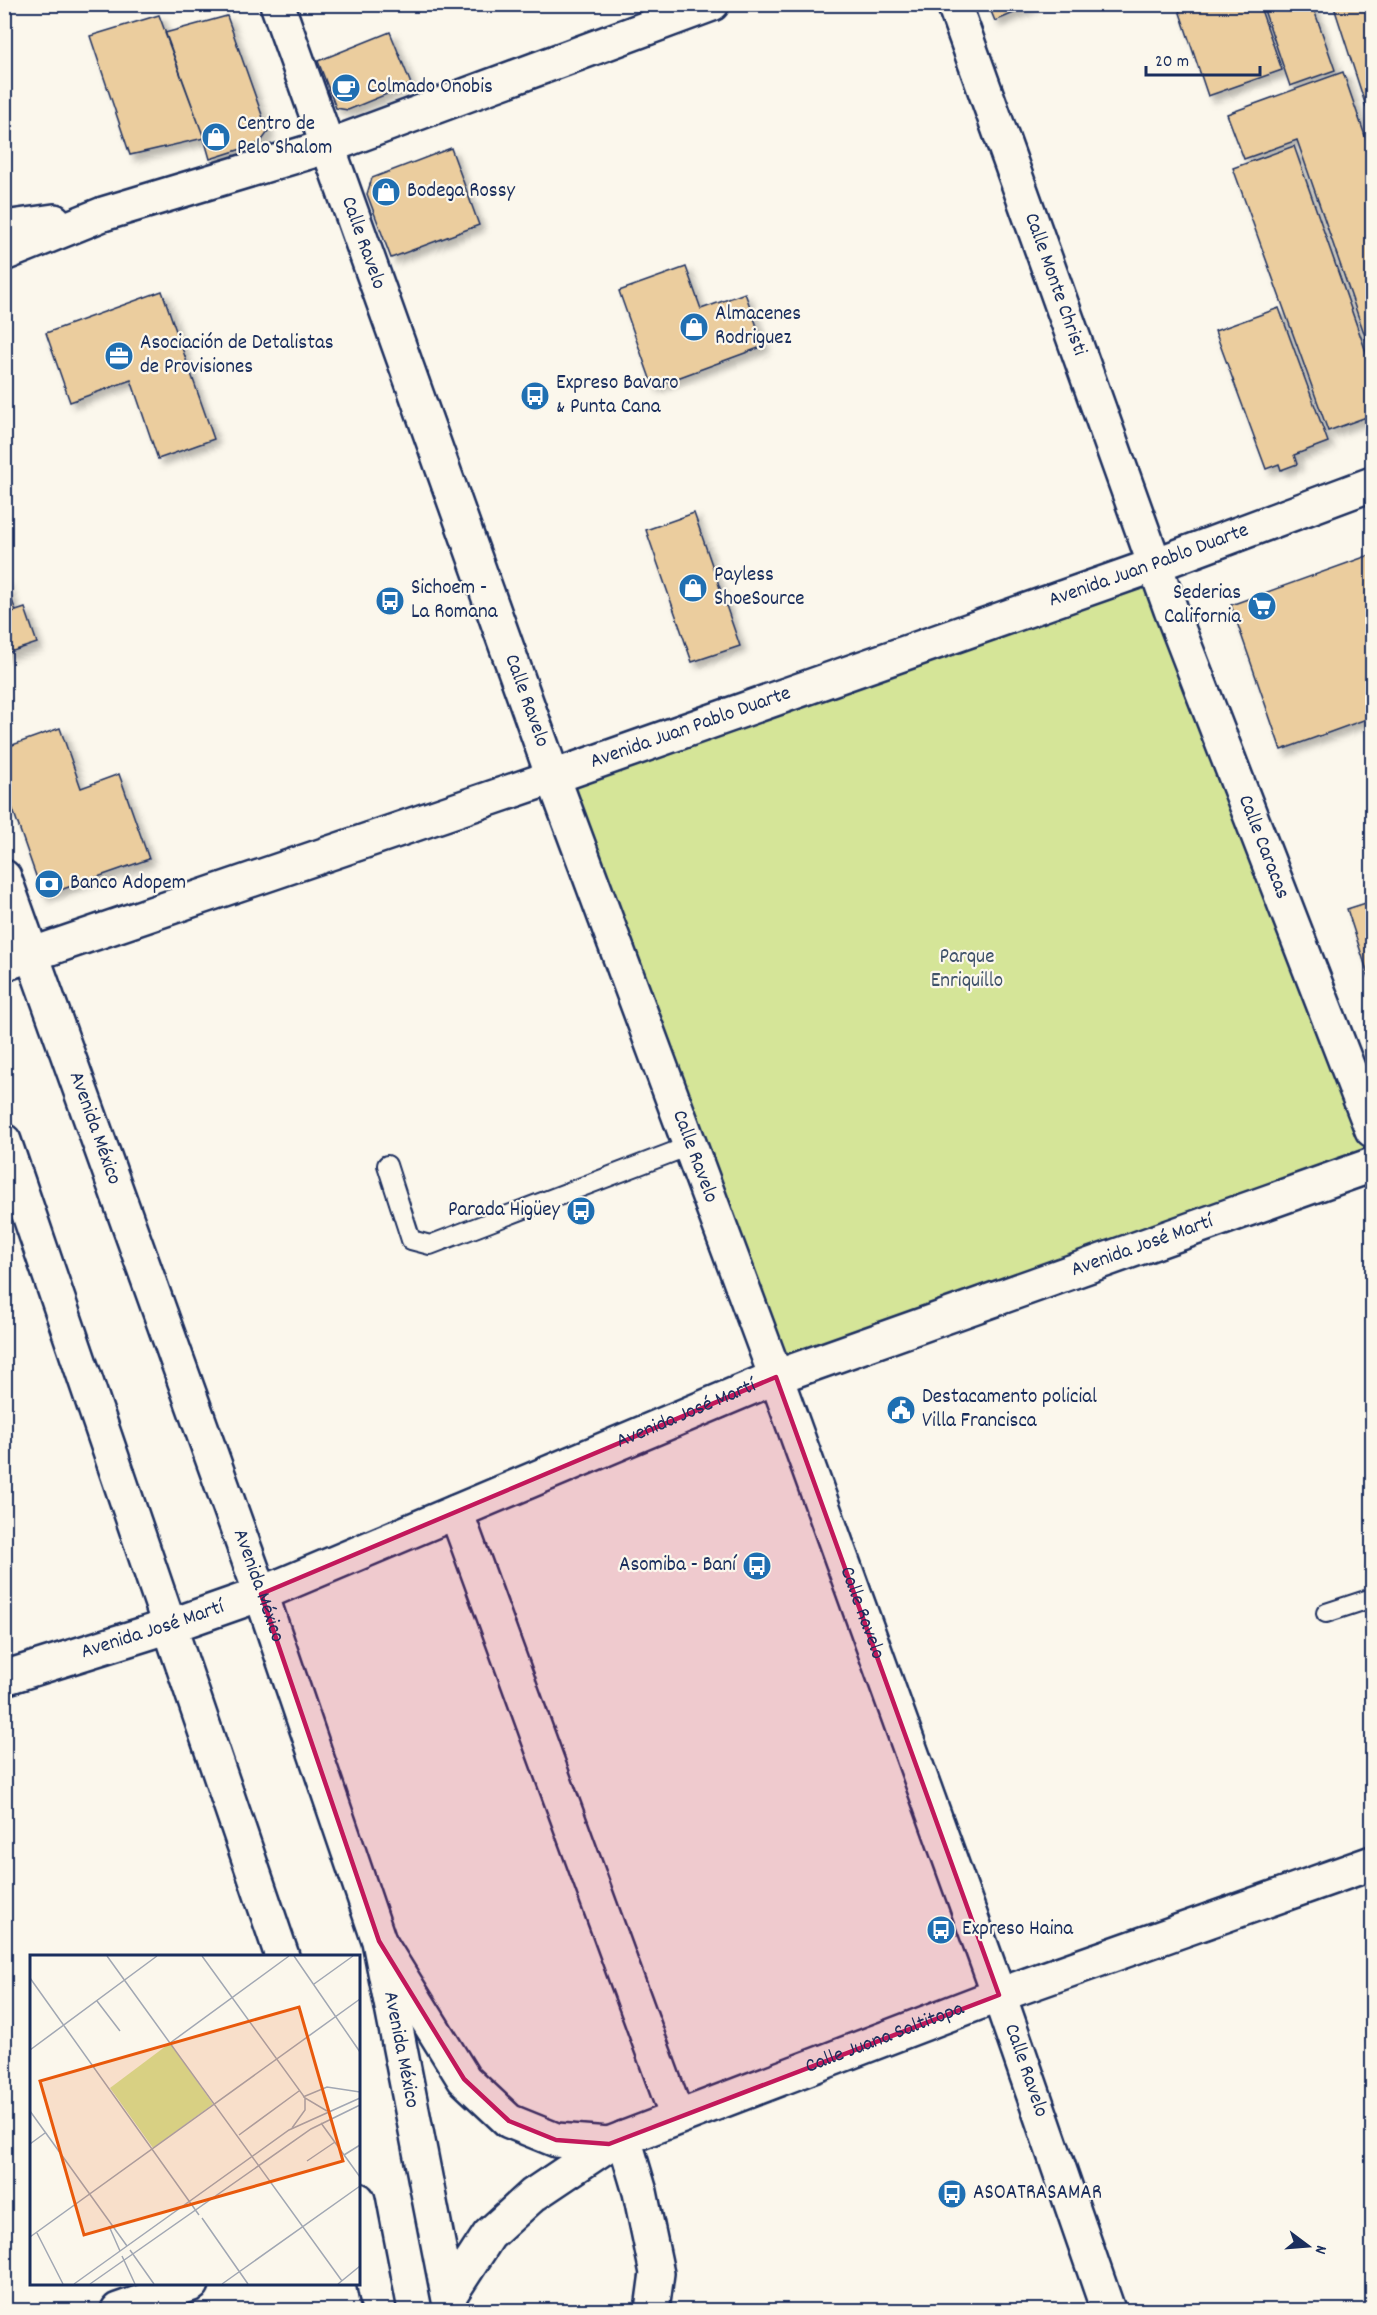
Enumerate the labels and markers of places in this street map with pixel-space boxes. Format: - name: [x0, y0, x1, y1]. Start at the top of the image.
- cafe icon: Colmado Onobis: [330, 72, 362, 104]
- place label: Colmado Onobis: [367, 73, 493, 103]
- place label: Centro de Pelo Shalom: [237, 110, 332, 164]
- shop icon: Centro de Pelo Shalom: [200, 121, 232, 153]
- shop icon: Bodega Rossy: [370, 176, 402, 208]
- place label: Bodega Rossy: [407, 177, 515, 207]
- place label: Almacenes Rodriguez: [715, 300, 801, 354]
- shop icon: Almacenes Rodriguez: [678, 311, 710, 343]
- place label: Asociación de Detalistas de Provisiones: [140, 329, 334, 383]
- office icon: Asociación de Detalistas de Provisiones: [103, 340, 135, 372]
- place label: Expreso Bavaro & Punta Cana: [556, 369, 679, 423]
- bus stop icon: Expreso Bavaro & Punta Cana: [519, 380, 551, 412]
- place label: Payless ShoeSource: [714, 561, 805, 615]
- shop icon: Payless ShoeSource: [677, 572, 709, 604]
- place label: Sichoem - La Romana: [411, 574, 499, 628]
- place label: Sederias California: [1164, 579, 1242, 633]
- bus stop icon: Sichoem - La Romana: [374, 585, 406, 617]
- supermarket icon: Sederias California: [1246, 590, 1278, 622]
- bank icon: Banco Adopem: [33, 868, 65, 900]
- place label: Banco Adopem: [70, 869, 186, 899]
- bus stop icon: Parada Higüey: [565, 1195, 597, 1227]
- place label: Parada Higüey: [448, 1196, 560, 1226]
- place label: Destacamento policial Villa Francisca: [922, 1383, 1097, 1437]
- public building icon: Destacamento policial Villa Francisca: [885, 1394, 917, 1426]
- bus stop icon: Asomiba - Baní: [741, 1550, 773, 1582]
- place label: Asomiba - Baní: [619, 1551, 738, 1581]
- bus stop icon: Expreso Haina: [925, 1914, 957, 1946]
- place label: Expreso Haina: [962, 1915, 1074, 1945]
- bus stop icon: ASOATRASAMAR: [936, 2178, 968, 2210]
- place label: ASOATRASAMAR: [973, 2179, 1102, 2209]

